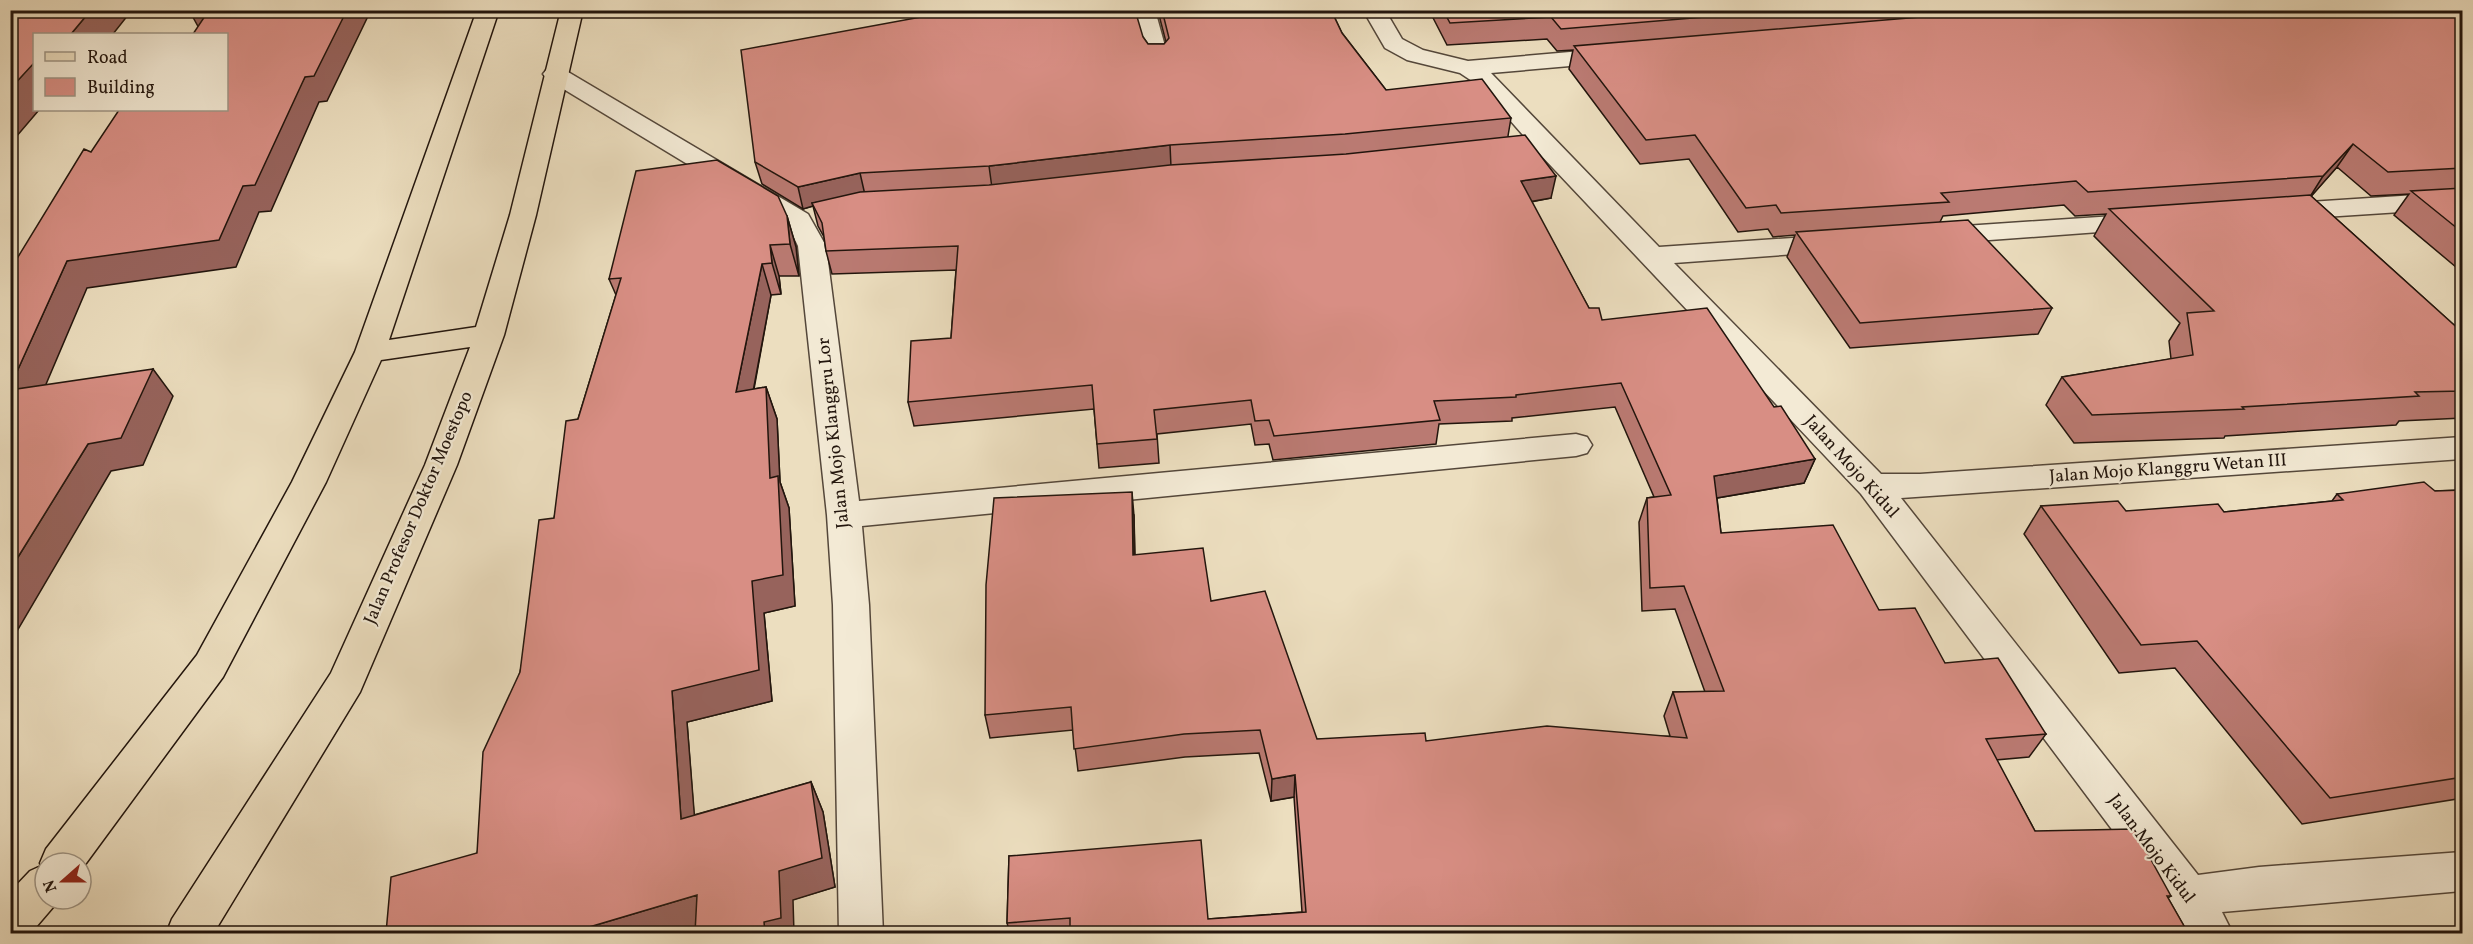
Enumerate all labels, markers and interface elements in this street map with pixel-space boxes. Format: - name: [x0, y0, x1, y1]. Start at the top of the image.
- legend: [33, 33, 228, 111]
- text: Road: [87, 46, 128, 71]
- text: Building: [87, 76, 155, 101]
- street label: Jalan Mojo Klanggru Lor: [811, 336, 856, 530]
- street label: Jalan Profesor Doktor Moestopo: [358, 387, 480, 629]
- street label: Jalan Mojo Kidul: [1798, 410, 1904, 524]
- street label: Jalan Mojo Klanggru Wetan III: [2048, 448, 2288, 490]
- street label: Jalan Mojo Kidul: [2102, 789, 2200, 909]
- north arrow: [33, 851, 93, 911]
- text: N: [38, 876, 63, 895]

